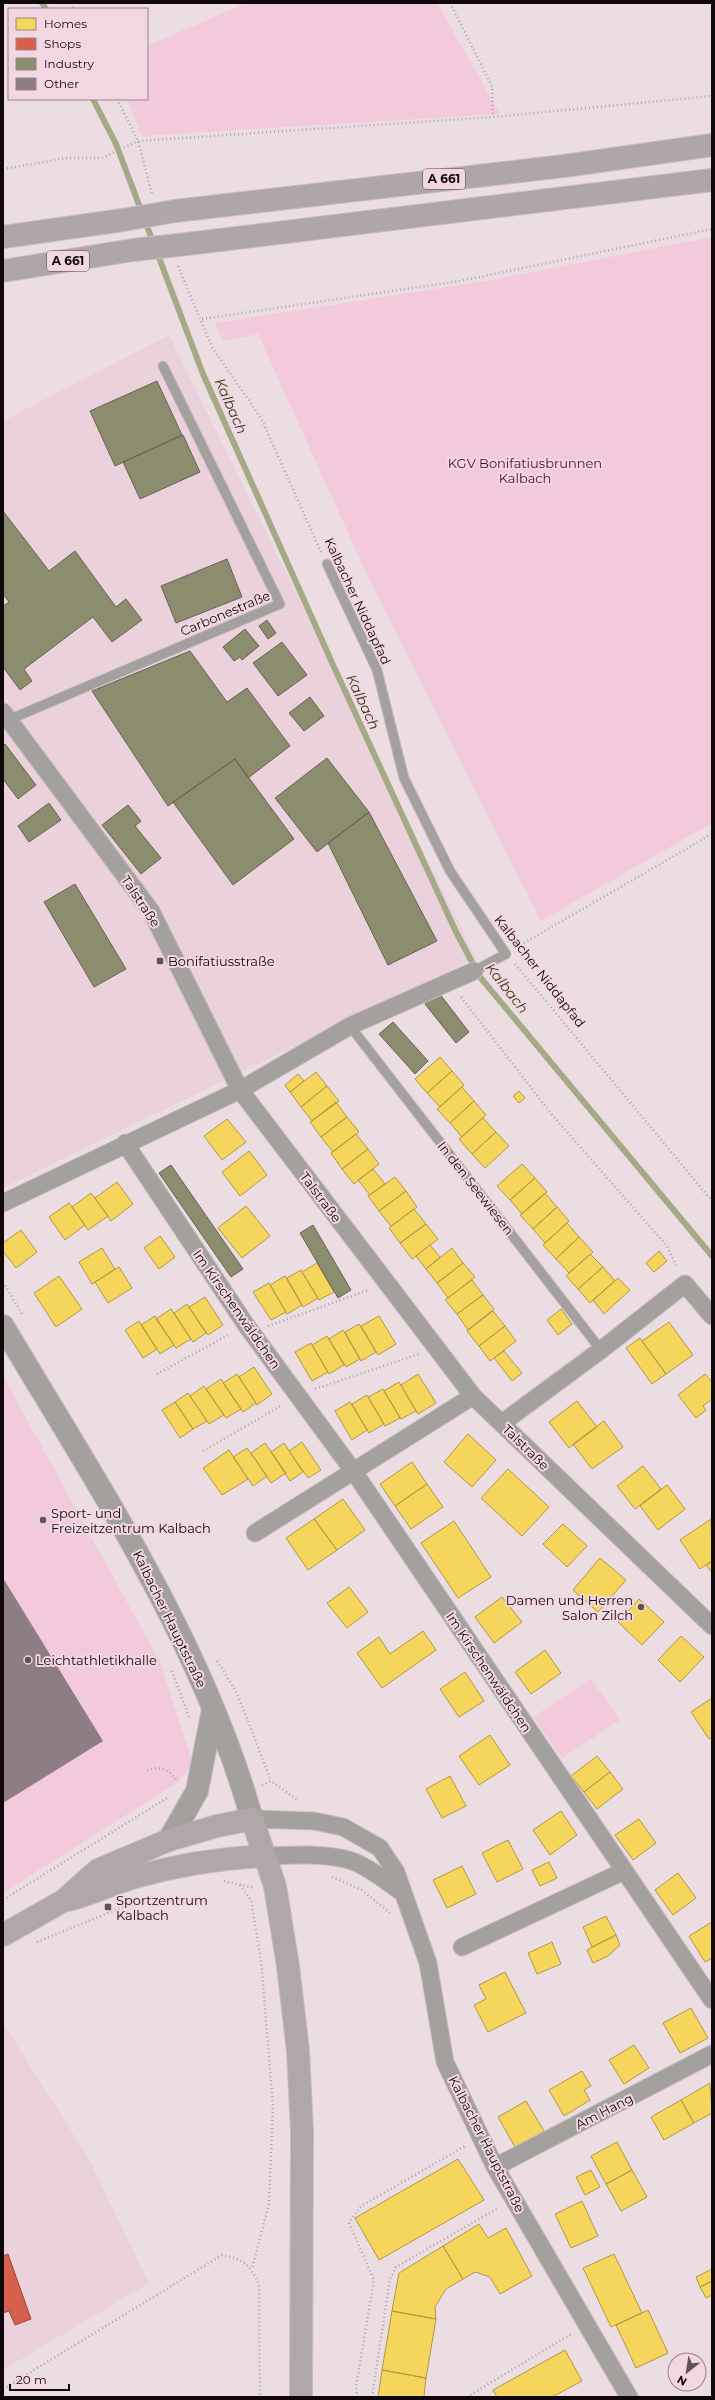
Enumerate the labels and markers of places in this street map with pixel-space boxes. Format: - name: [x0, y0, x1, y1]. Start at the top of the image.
- place label: Bonifatiusstraße: [168, 953, 275, 969]
- marker: Bonifatiusstraße: [155, 956, 165, 966]
- place label: Sport- und Freizeitzentrum Kalbach: [51, 1505, 211, 1536]
- marker: Sport- und Freizeitzentrum Kalbach: [38, 1515, 48, 1525]
- place label: Damen und Herren Salon Zilch: [506, 1592, 633, 1623]
- marker: Damen und Herren Salon Zilch: [636, 1602, 646, 1612]
- place label: Leichtathletikhalle: [36, 1652, 157, 1668]
- marker: Leichtathletikhalle: [23, 1655, 33, 1665]
- place label: Sportzentrum Kalbach: [116, 1892, 208, 1923]
- marker: Sportzentrum Kalbach: [103, 1902, 113, 1912]

